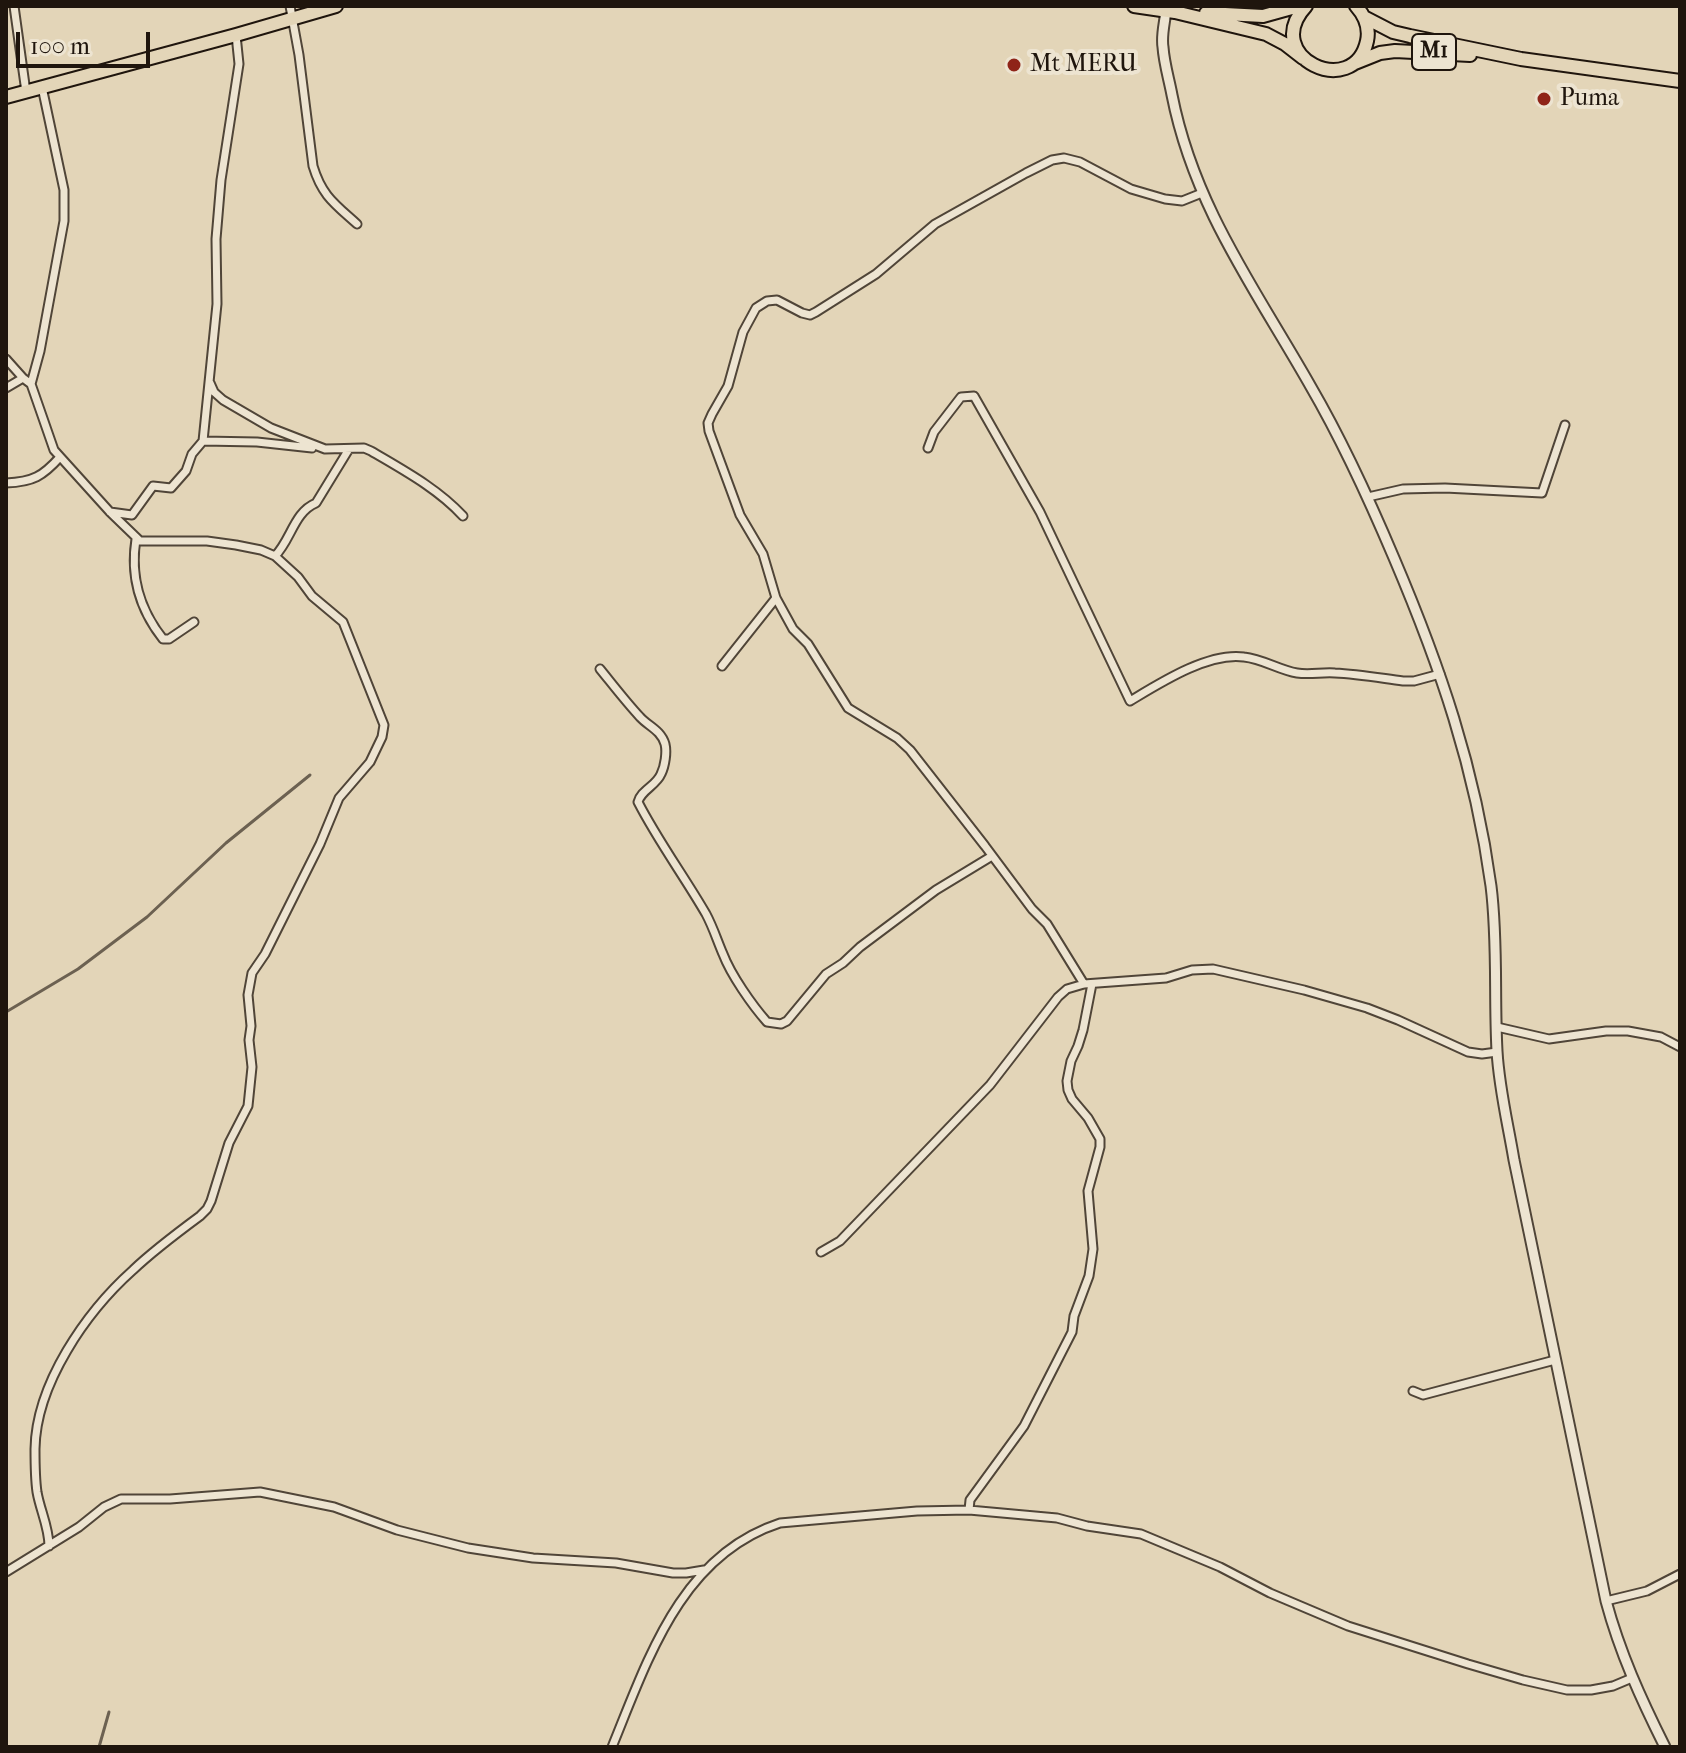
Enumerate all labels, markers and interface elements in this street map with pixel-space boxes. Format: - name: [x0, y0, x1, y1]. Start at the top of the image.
- scale bar: [20, 16, 154, 66]
- text: 100 m: [30, 32, 90, 60]
- road number: M1: [1412, 34, 1456, 70]
- place label: Mt MERU: [1030, 51, 1137, 79]
- marker: Mt MERU: [1005, 56, 1023, 74]
- place label: Puma: [1560, 85, 1619, 113]
- marker: Puma: [1535, 90, 1553, 108]

